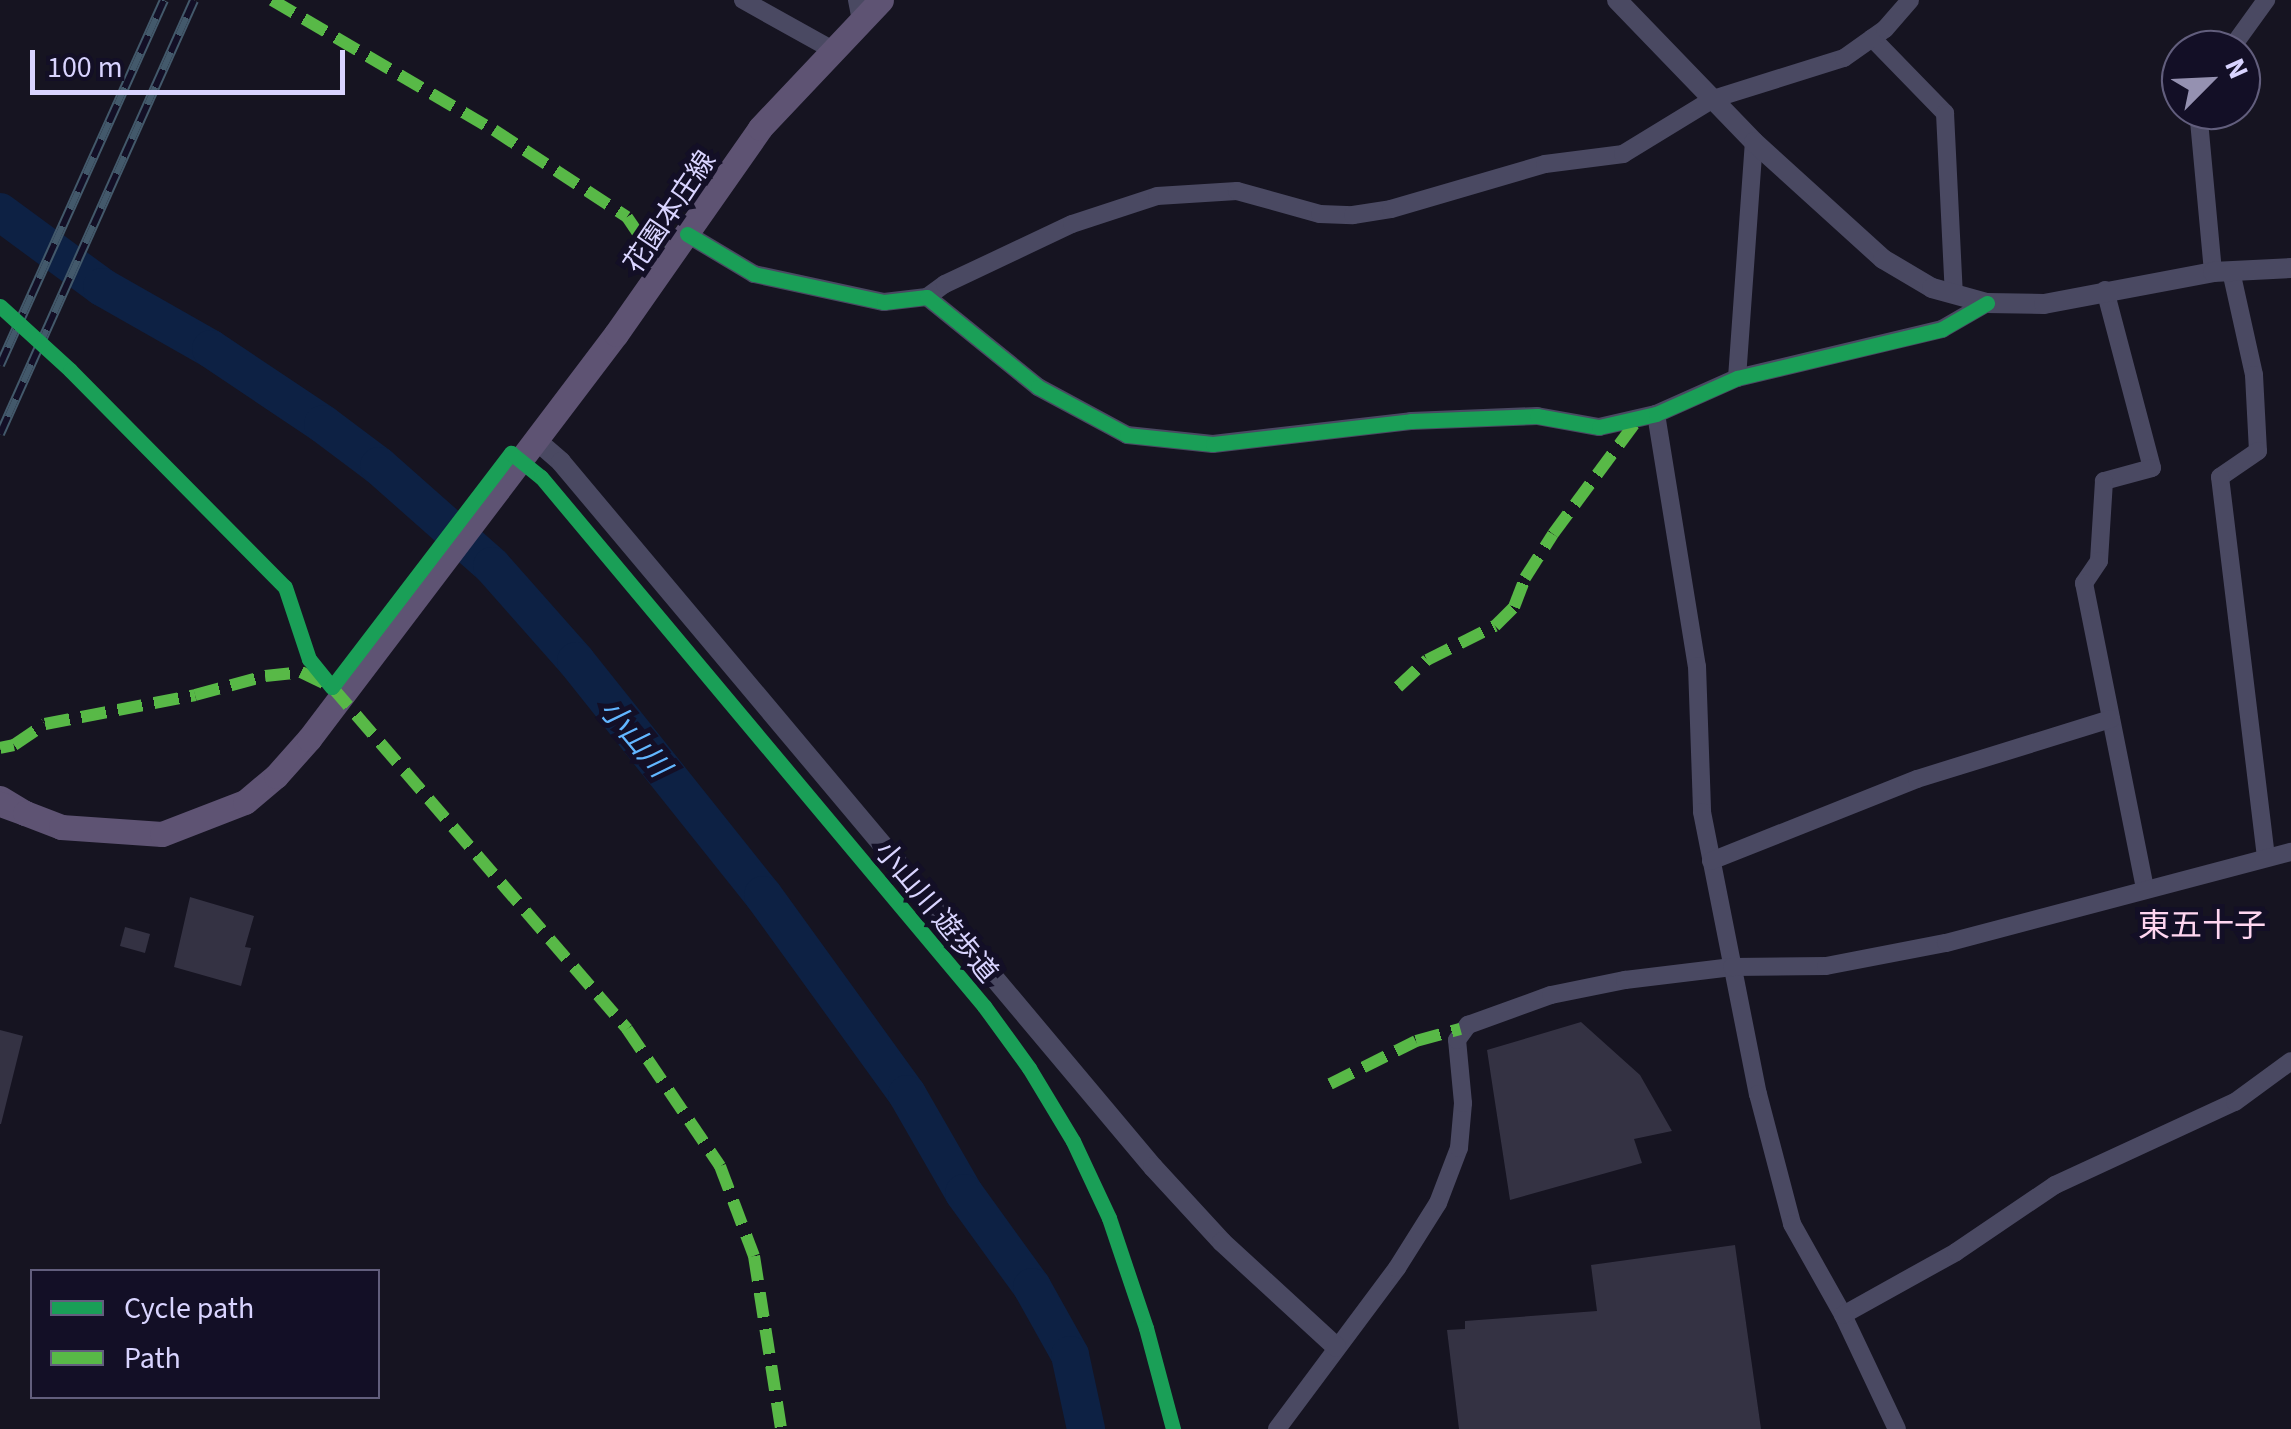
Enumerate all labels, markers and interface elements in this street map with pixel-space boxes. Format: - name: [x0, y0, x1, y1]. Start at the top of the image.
- scale bar: [35, 30, 350, 92]
- north arrow: [2161, 30, 2261, 130]
- text: 100 m: [47, 46, 123, 89]
- text: N: [2215, 52, 2259, 85]
- street label: 花園本庄線: [617, 145, 723, 279]
- water label: 小山川: [591, 693, 677, 785]
- street label: 小山川 遊歩道: [867, 835, 1005, 989]
- district label: 東五十子: [2138, 907, 2266, 945]
- legend: [30, 1269, 380, 1399]
- text: Cycle path: [124, 1287, 254, 1330]
- text: Path: [124, 1337, 181, 1380]

